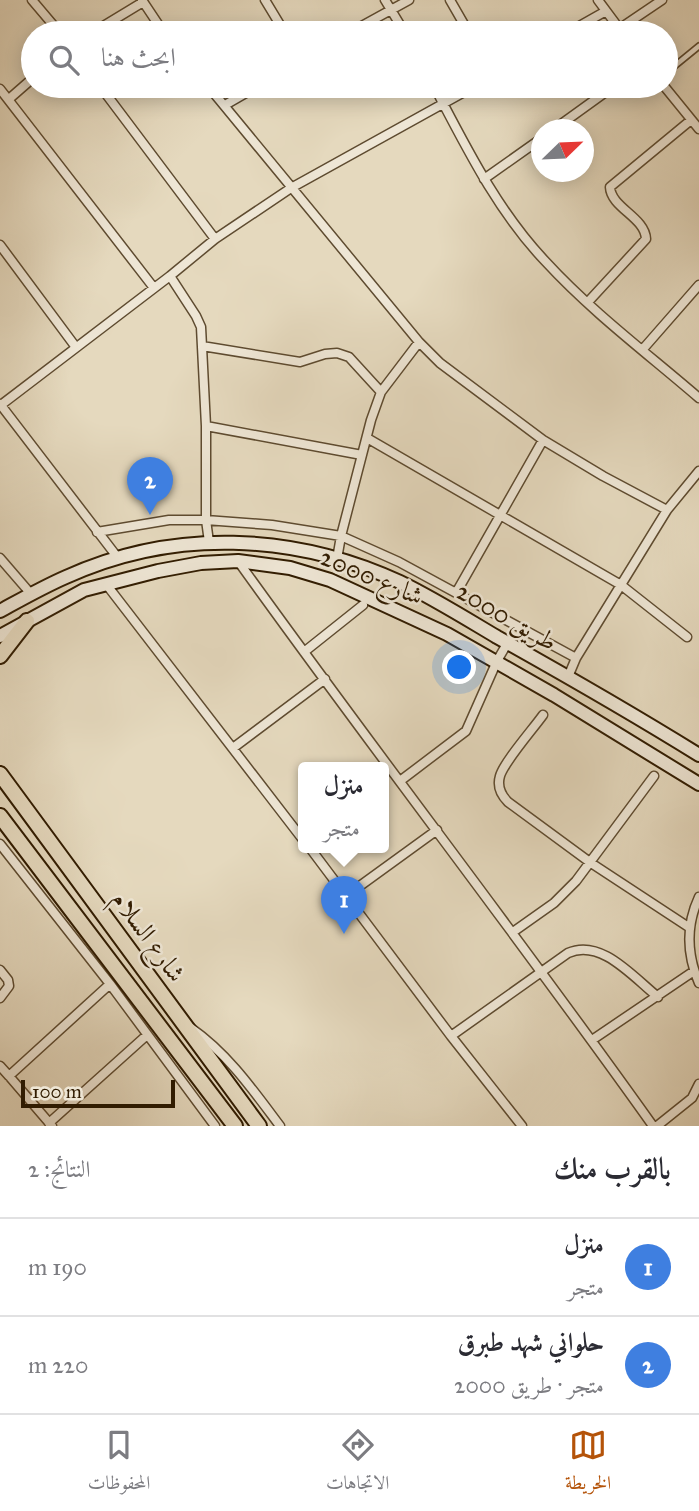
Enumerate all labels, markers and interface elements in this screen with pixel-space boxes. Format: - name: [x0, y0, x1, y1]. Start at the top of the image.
- search box: [21, 21, 678, 98]
- icon: search: [45, 41, 83, 79]
- text: ابحث هنا: [101, 41, 176, 73]
- north arrow: [531, 119, 594, 182]
- pin: 2: [127, 457, 173, 515]
- street label: شارع 2000: [313, 540, 428, 618]
- street label: طريق 2000: [450, 574, 563, 659]
- your location: [442, 650, 476, 684]
- popup: [298, 762, 389, 853]
- text: منزل: [323, 769, 364, 801]
- text: متجر: [323, 814, 360, 842]
- pin: 1: [321, 876, 367, 934]
- street label: شارع السلام: [99, 884, 193, 992]
- scale bar: [21, 1077, 175, 1109]
- text: 100 m: [32, 1080, 82, 1103]
- text: بالقرب منك: [554, 1151, 671, 1187]
- text: النتائج: 2: [28, 1155, 90, 1183]
- text: منزل: [564, 1228, 604, 1260]
- text: 190 m: [28, 1253, 87, 1281]
- text: 1: [643, 1253, 653, 1281]
- text: متجر: [568, 1273, 604, 1301]
- text: حلواني شهد طبرق: [457, 1326, 604, 1358]
- text: 220 m: [28, 1351, 88, 1379]
- text: 2: [642, 1351, 654, 1379]
- text: متجر · طريق 2000: [454, 1371, 604, 1399]
- tab: المحفوظات: [88, 1426, 150, 1501]
- tab: الاتجاهات: [326, 1426, 389, 1501]
- tab: الخريطة: [565, 1426, 611, 1501]

